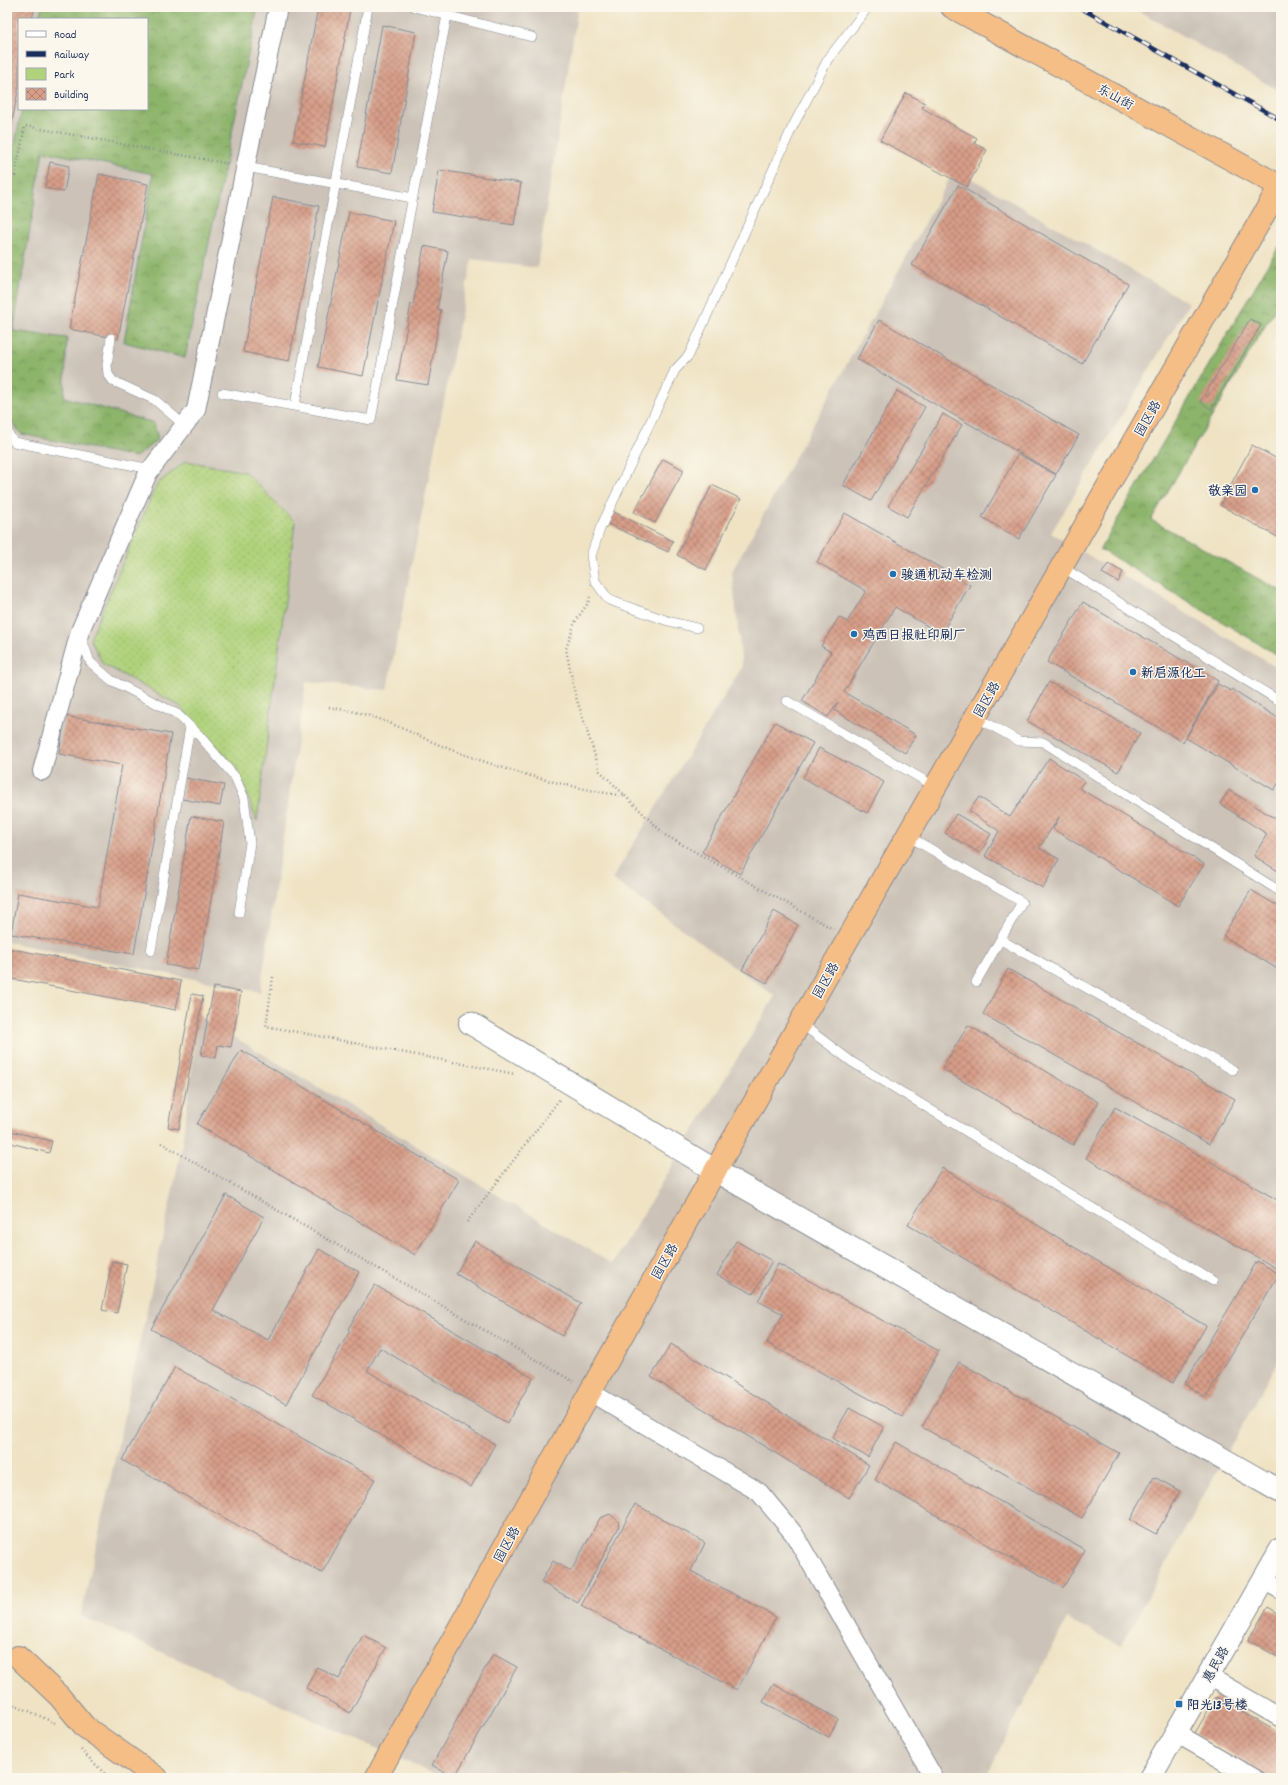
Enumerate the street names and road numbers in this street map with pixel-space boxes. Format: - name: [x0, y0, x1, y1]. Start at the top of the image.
- street label: 东山街: [1093, 80, 1136, 116]
- street label: 园区路: [1131, 398, 1167, 441]
- street label: 园区路: [970, 679, 1006, 722]
- street label: 园区路: [809, 960, 845, 1003]
- street label: 园区路: [648, 1241, 684, 1284]
- street label: 园区路: [490, 1524, 526, 1567]
- street label: 惠民路: [1199, 1644, 1235, 1687]

